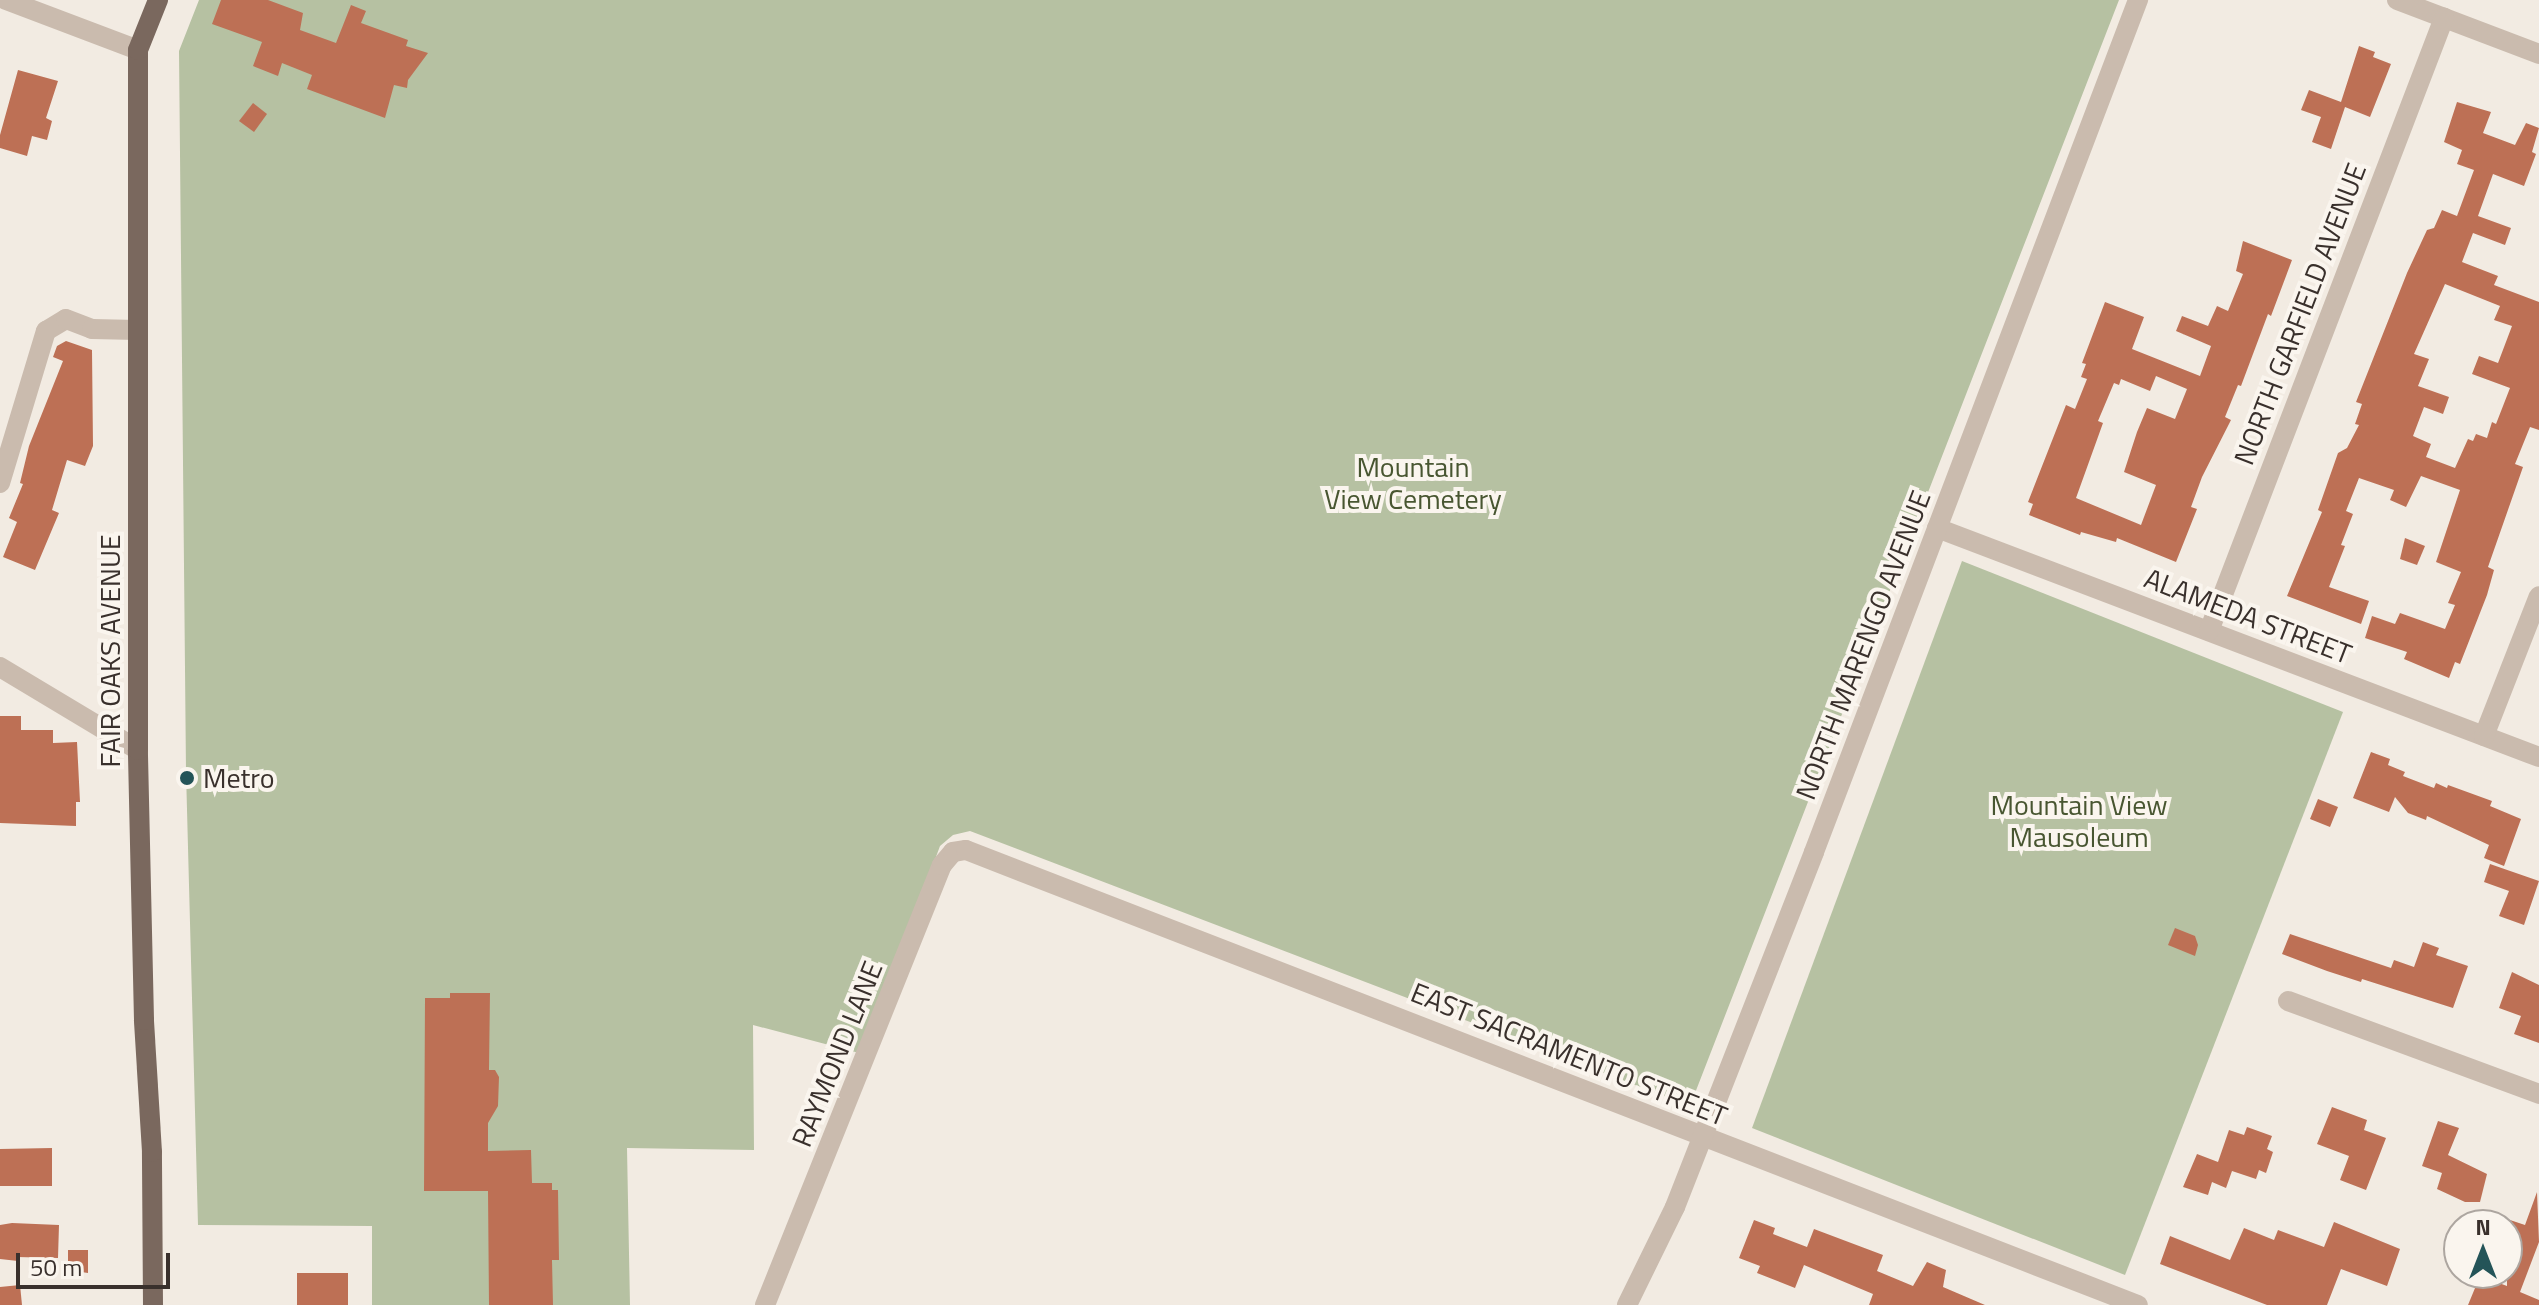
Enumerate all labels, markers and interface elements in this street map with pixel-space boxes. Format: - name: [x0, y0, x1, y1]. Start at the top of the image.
- street label: NORTH GARFIELD AVENUE: [2227, 159, 2373, 469]
- park label: Mountain View Cemetery: [1324, 450, 1502, 516]
- street label: NORTH MARENGO AVENUE: [1789, 486, 1937, 804]
- street label: FAIR OAKS AVENUE: [93, 535, 127, 767]
- street label: ALAMEDA STREET: [2140, 561, 2356, 671]
- place label: Metro: [203, 761, 274, 795]
- marker: Metro: [178, 769, 196, 787]
- park label: Mountain View Mausoleum: [1991, 788, 2167, 854]
- street label: RAYMOND LANE: [785, 956, 889, 1152]
- street label: EAST SACRAMENTO STREET: [1406, 975, 1732, 1133]
- north arrow: [2443, 1209, 2523, 1289]
- text: N: [2475, 1210, 2491, 1244]
- scale bar: [20, 1237, 174, 1287]
- text: 50 m: [30, 1249, 82, 1285]

